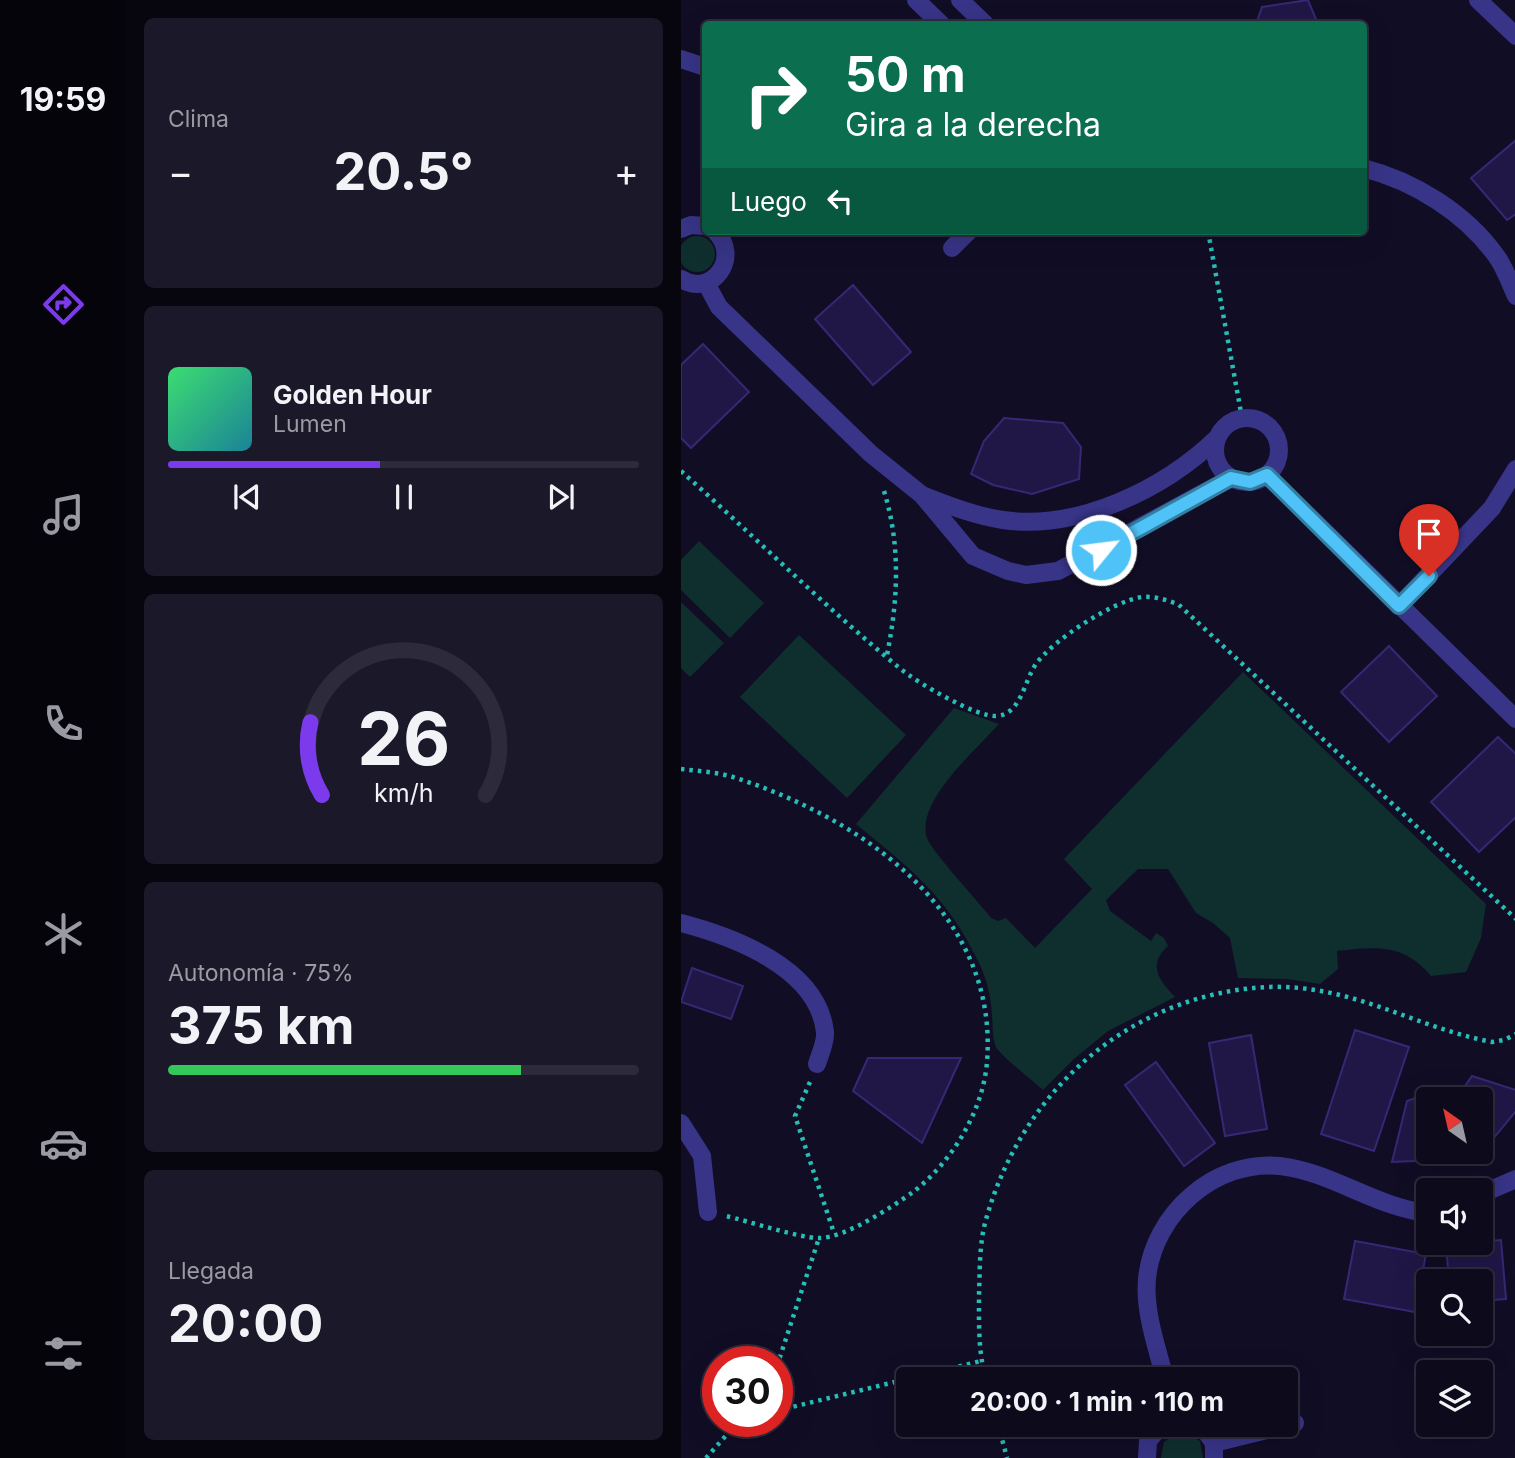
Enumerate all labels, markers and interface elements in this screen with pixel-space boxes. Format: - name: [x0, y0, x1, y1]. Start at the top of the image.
- text: 50 m: [845, 45, 966, 104]
- icon: right: [730, 49, 821, 140]
- text: 19:59: [20, 80, 106, 119]
- text: Clima: [168, 105, 229, 133]
- text: Gira a la derecha: [845, 105, 1101, 144]
- text: 20.5°: [333, 140, 474, 203]
- text: −: [168, 149, 193, 195]
- text: +: [614, 149, 639, 195]
- icon: left: [821, 182, 859, 220]
- text: Luego: [730, 186, 807, 217]
- icon: directions: [39, 280, 88, 329]
- text: Golden Hour: [273, 379, 432, 410]
- text: Lumen: [273, 410, 347, 438]
- icon: previous: [228, 478, 266, 516]
- icon: pause: [385, 478, 423, 516]
- icon: next: [542, 478, 580, 516]
- icon: music: [39, 490, 88, 539]
- pin: [1399, 504, 1459, 576]
- position arrow: [1064, 513, 1138, 587]
- icon: arrive: [1410, 515, 1448, 553]
- text: 26: [357, 694, 450, 783]
- icon: phone: [39, 699, 88, 748]
- text: km/h: [374, 778, 433, 808]
- icon: climate: [39, 909, 88, 958]
- text: Autonomía · 75%: [168, 959, 354, 987]
- text: 375 km: [168, 994, 354, 1057]
- north arrow: [1416, 1087, 1493, 1164]
- map controls: [1416, 1087, 1493, 1437]
- icon: car: [39, 1119, 88, 1168]
- button: sound: [1416, 1178, 1493, 1255]
- text: Llegada: [168, 1257, 254, 1285]
- button: search: [1416, 1269, 1493, 1346]
- text: 20:00: [168, 1292, 323, 1355]
- icon: filters: [39, 1329, 88, 1378]
- speed limit sign: 30: [702, 1346, 793, 1437]
- button: layers: [1416, 1360, 1493, 1437]
- text: 20:00 · 1 min · 110 m: [970, 1386, 1224, 1417]

